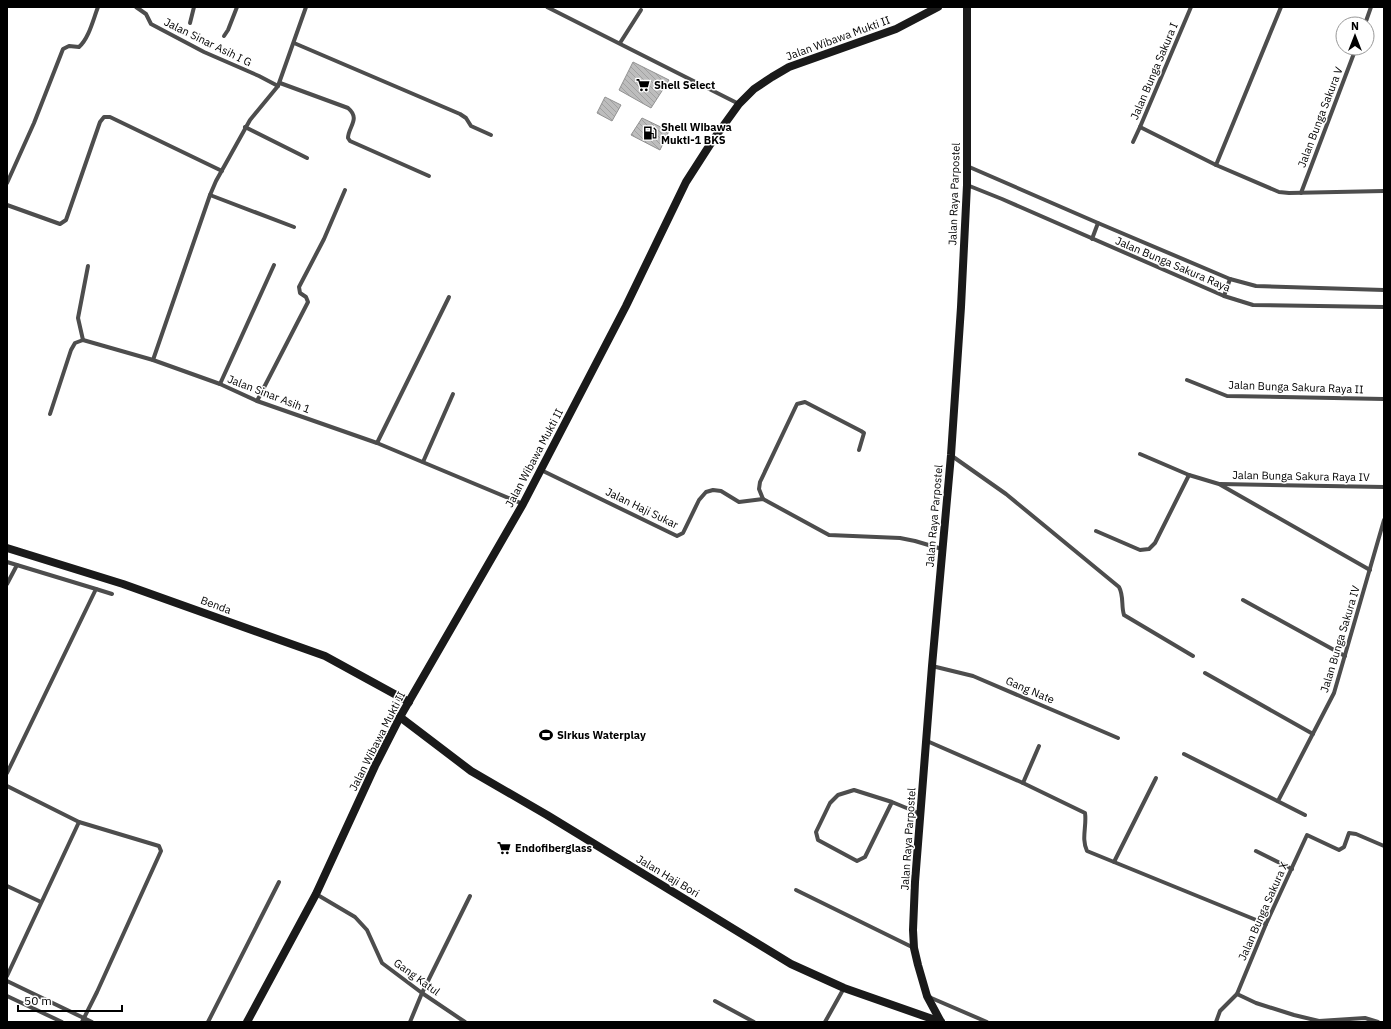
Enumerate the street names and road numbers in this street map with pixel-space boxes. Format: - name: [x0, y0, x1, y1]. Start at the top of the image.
- street label: Jalan Wibawa Mukti II: [784, 13, 892, 63]
- street label: Jalan Sinar Asih I G: [162, 15, 254, 69]
- street label: Jalan Bunga Sakura I: [1127, 20, 1181, 122]
- street label: Jalan Bunga Sakura V: [1294, 65, 1346, 169]
- street label: Jalan Raya Parpostel: [945, 142, 963, 246]
- street label: Jalan Bunga Sakura Raya: [1113, 233, 1233, 295]
- street label: Jalan Sinar Asih 1: [226, 372, 313, 416]
- street label: Jalan Bunga Sakura Raya II: [1228, 378, 1364, 396]
- street label: Jalan Wibawa Mukti II: [502, 406, 566, 510]
- street label: Jalan Raya Parpostel: [923, 464, 945, 568]
- street label: Jalan Bunga Sakura Raya IV: [1232, 468, 1370, 484]
- street label: Jalan Haji Sukar: [603, 484, 681, 532]
- street label: Jalan Bunga Sakura IV: [1317, 584, 1363, 694]
- street label: Benda: [199, 593, 233, 617]
- street label: Gang Nate: [1003, 673, 1057, 707]
- street label: Jalan Wibawa Mukti II: [346, 689, 408, 793]
- street label: Jalan Raya Parpostel: [897, 787, 919, 891]
- street label: Jalan Haji Bori: [634, 852, 702, 900]
- street label: Jalan Bunga Sakura X: [1235, 859, 1291, 963]
- street label: Gang Katul: [391, 955, 443, 999]

